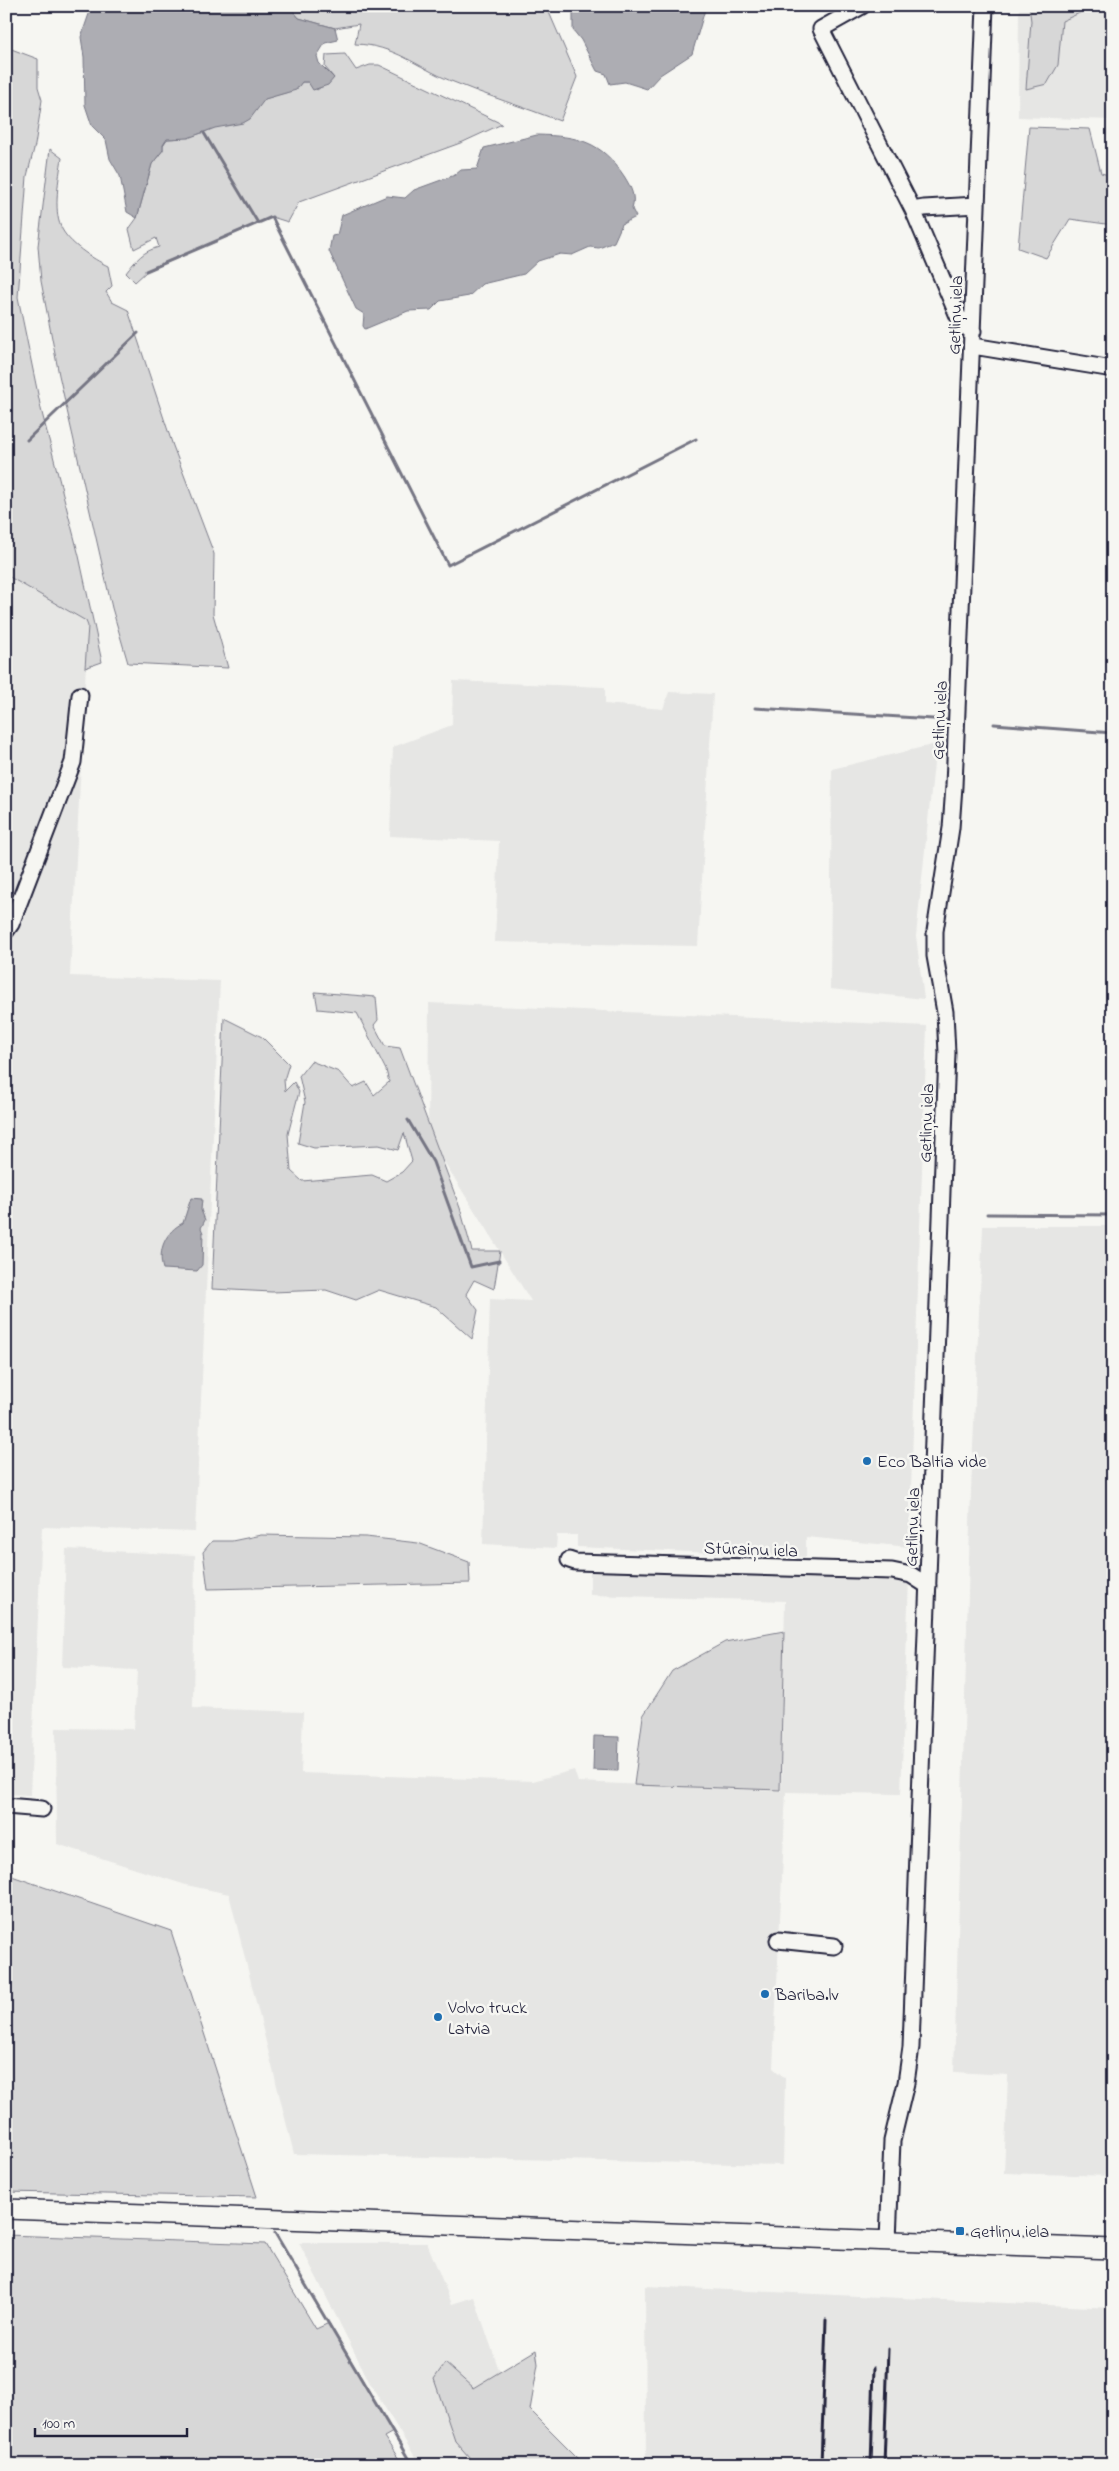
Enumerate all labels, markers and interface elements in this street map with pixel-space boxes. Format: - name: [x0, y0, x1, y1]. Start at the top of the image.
- street label: Getliņu iela: [943, 275, 971, 355]
- street label: Getliņu iela: [926, 680, 956, 760]
- street label: Getliņu iela: [914, 1083, 942, 1163]
- place label: Eco Baltia vide: [877, 1450, 987, 1476]
- marker: Eco Baltia vide: [861, 1455, 873, 1467]
- street label: Getliņu iela: [900, 1487, 928, 1567]
- street label: Stūraiņu iela: [703, 1536, 798, 1566]
- place label: Bariba.lv: [774, 1983, 839, 2009]
- marker: Bariba.lv: [759, 1988, 771, 2000]
- place label: Volvo truck Latvia: [447, 1996, 527, 2043]
- marker: Volvo truck Latvia: [432, 2011, 444, 2023]
- place label: Getliņu iela: [970, 2220, 1049, 2246]
- marker: Getliņu iela: [954, 2225, 966, 2237]
- scale bar: [35, 2406, 188, 2438]
- text: 100 m: [42, 2413, 75, 2435]

